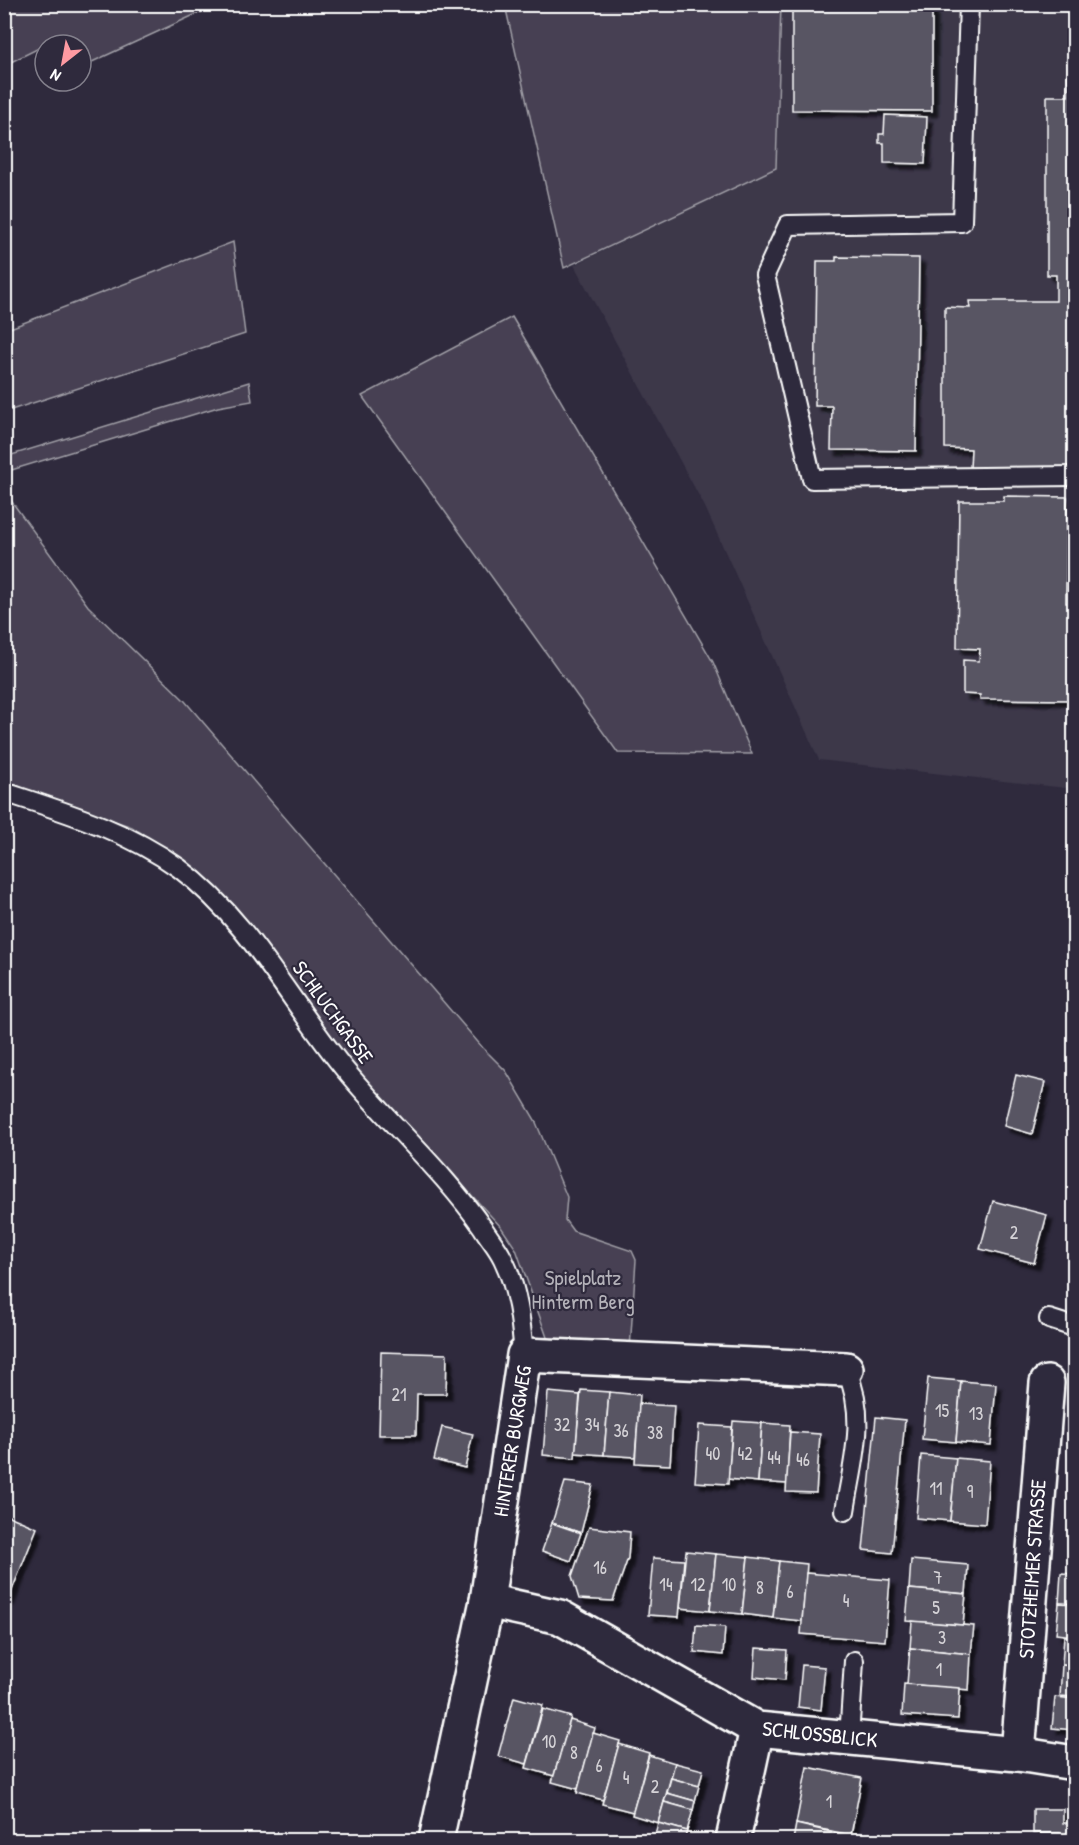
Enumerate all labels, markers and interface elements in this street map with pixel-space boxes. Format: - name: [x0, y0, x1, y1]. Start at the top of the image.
- north arrow: [33, 33, 93, 93]
- text: N: [46, 64, 65, 87]
- street label: SCHLUCHGASSE: [286, 955, 380, 1069]
- house number: 2: [1010, 1220, 1019, 1245]
- park label: Spielplatz Hinterm Berg: [531, 1263, 635, 1316]
- street label: HINTERER BURGWEG: [486, 1363, 538, 1519]
- house number: 21: [392, 1382, 406, 1407]
- house number: 15: [935, 1398, 949, 1423]
- house number: 13: [969, 1401, 983, 1426]
- house number: 32: [554, 1412, 571, 1437]
- house number: 34: [585, 1412, 600, 1437]
- house number: 36: [613, 1418, 629, 1443]
- house number: 38: [647, 1420, 663, 1445]
- house number: 40: [706, 1441, 720, 1466]
- house number: 42: [737, 1441, 753, 1466]
- house number: 44: [767, 1445, 781, 1470]
- house number: 46: [796, 1447, 810, 1472]
- house number: 11: [929, 1476, 943, 1501]
- street label: STOTZHEIMER STRASSE: [1011, 1478, 1053, 1660]
- house number: 9: [967, 1479, 974, 1504]
- house number: 16: [593, 1555, 607, 1580]
- house number: 7: [934, 1565, 943, 1590]
- house number: 14: [659, 1572, 673, 1597]
- house number: 12: [691, 1572, 706, 1597]
- house number: 10: [722, 1572, 736, 1597]
- house number: 8: [756, 1575, 764, 1600]
- house number: 6: [786, 1579, 794, 1604]
- house number: 4: [843, 1588, 850, 1613]
- house number: 5: [932, 1595, 940, 1620]
- house number: 3: [938, 1625, 946, 1650]
- house number: 1: [936, 1657, 942, 1682]
- street label: SCHLOSSBLICK: [761, 1714, 879, 1754]
- house number: 10: [542, 1729, 556, 1754]
- house number: 8: [570, 1740, 578, 1765]
- house number: 6: [595, 1753, 603, 1778]
- house number: 4: [623, 1765, 630, 1790]
- house number: 2: [651, 1774, 660, 1799]
- house number: 1: [826, 1789, 832, 1814]

